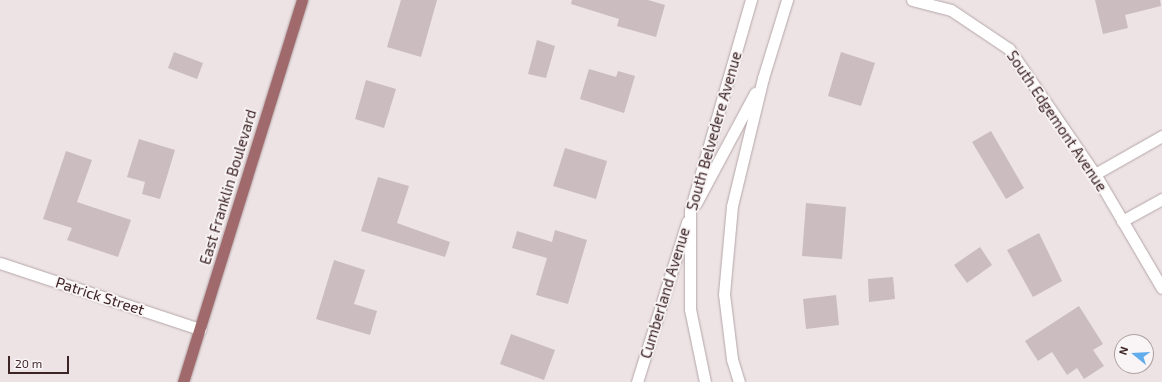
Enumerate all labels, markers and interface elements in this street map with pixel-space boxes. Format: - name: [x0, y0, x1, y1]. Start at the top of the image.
- street label: South Edgemont Avenue: [1003, 47, 1111, 195]
- street label: South Belvedere Avenue: [683, 49, 745, 213]
- street label: East Franklin Boulevard: [196, 107, 260, 267]
- street label: Cumberland Avenue: [636, 225, 694, 361]
- street label: Patrick Street: [53, 273, 147, 319]
- north arrow: [1114, 334, 1154, 374]
- text: N: [1116, 345, 1130, 356]
- scale bar: [10, 348, 71, 374]
- text: 20 m: [15, 356, 42, 370]

